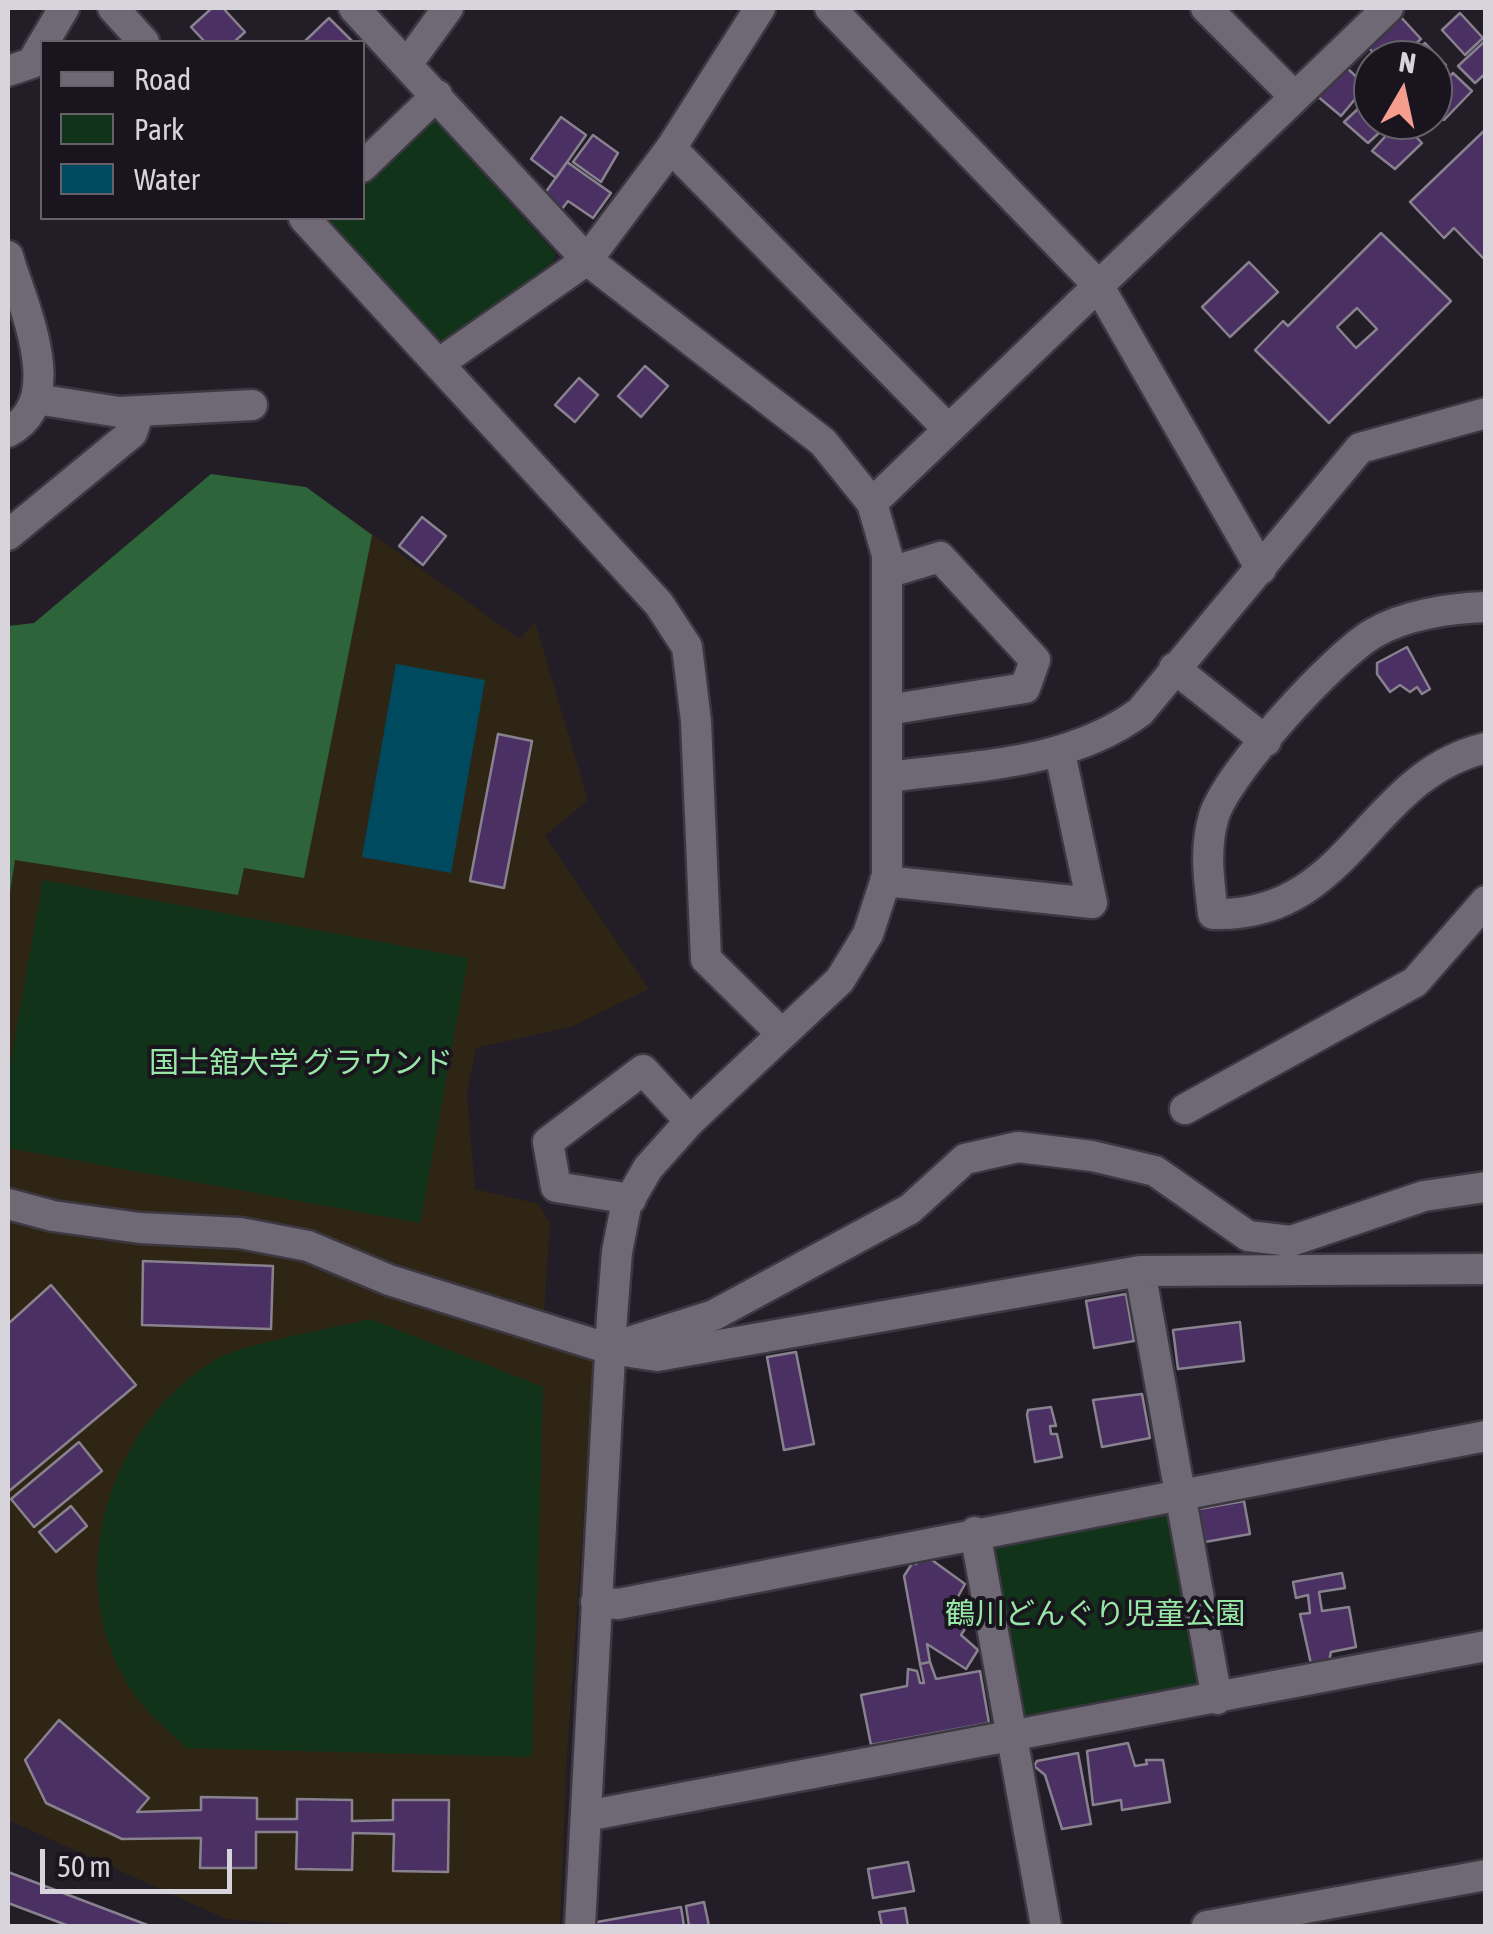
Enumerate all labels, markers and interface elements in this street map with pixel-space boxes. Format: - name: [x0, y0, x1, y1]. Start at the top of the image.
- legend: [40, 40, 365, 220]
- north arrow: [1353, 40, 1453, 140]
- text: N: [1397, 45, 1418, 79]
- text: Road: [134, 62, 191, 96]
- text: Park: [134, 112, 184, 146]
- text: Water: [134, 162, 200, 196]
- park label: 国士舘大学 グラウンド: [149, 1046, 453, 1082]
- park label: 鶴川どんぐり児童公園: [945, 1597, 1245, 1633]
- scale bar: [45, 1829, 238, 1891]
- text: 50 m: [57, 1849, 111, 1883]

